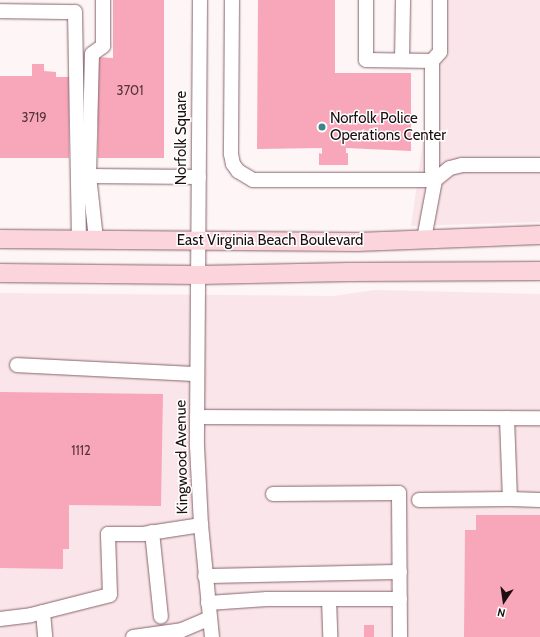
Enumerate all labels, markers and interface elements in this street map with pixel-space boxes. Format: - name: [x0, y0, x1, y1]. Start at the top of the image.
- house number: 3701: [117, 82, 143, 98]
- street label: Norfolk Square: [173, 91, 191, 185]
- house number: 3719: [21, 109, 47, 125]
- place label: Norfolk Police Operations Center: [330, 109, 446, 144]
- marker: Norfolk Police Operations Center: [317, 122, 327, 132]
- street label: East Virginia Beach Boulevard: [177, 232, 363, 250]
- street label: Kingwood Avenue: [172, 400, 192, 514]
- house number: 1112: [71, 442, 91, 458]
- north arrow: [484, 581, 524, 621]
- text: N: [496, 605, 507, 620]

